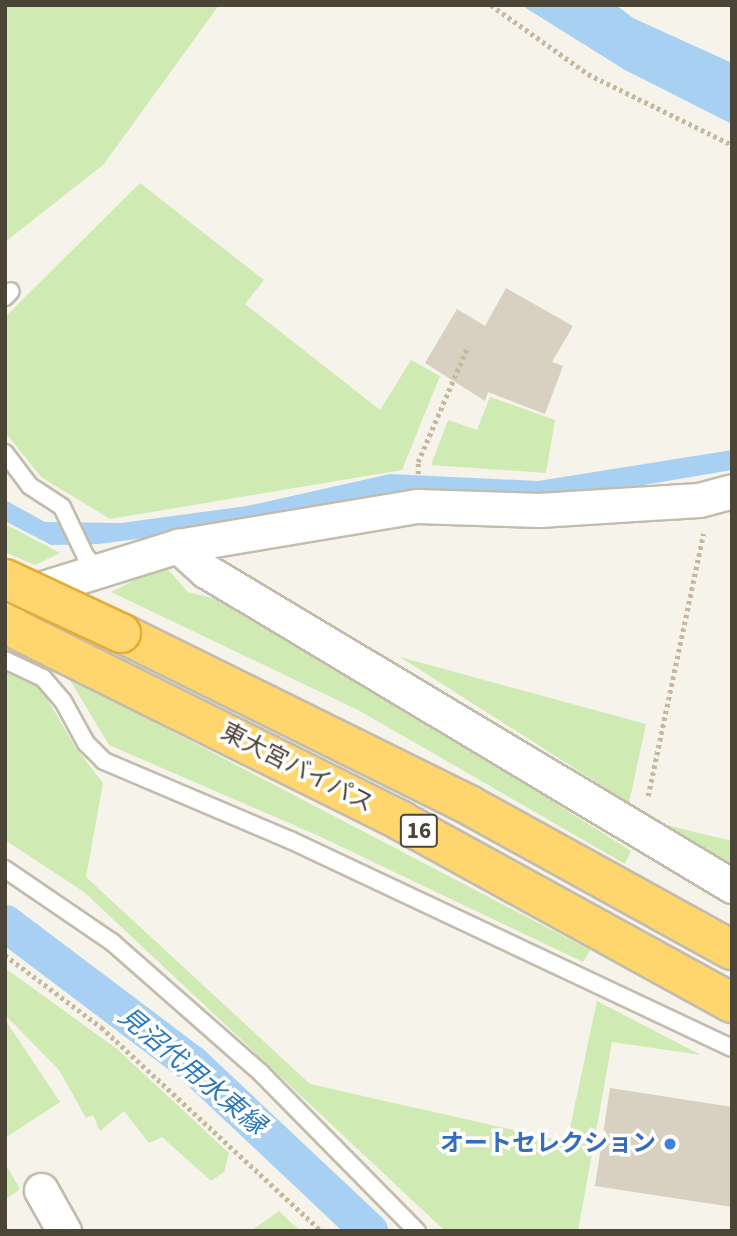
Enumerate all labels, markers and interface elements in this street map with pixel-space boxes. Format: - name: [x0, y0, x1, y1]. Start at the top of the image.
- street label: 東大宮バイパス: [216, 717, 378, 819]
- road number: 16: [400, 811, 438, 850]
- water label: 見沼代用水東縁: [112, 1001, 272, 1141]
- place label: オートセレクション: [440, 1130, 656, 1158]
- marker: オートセレクション: [662, 1136, 678, 1152]

